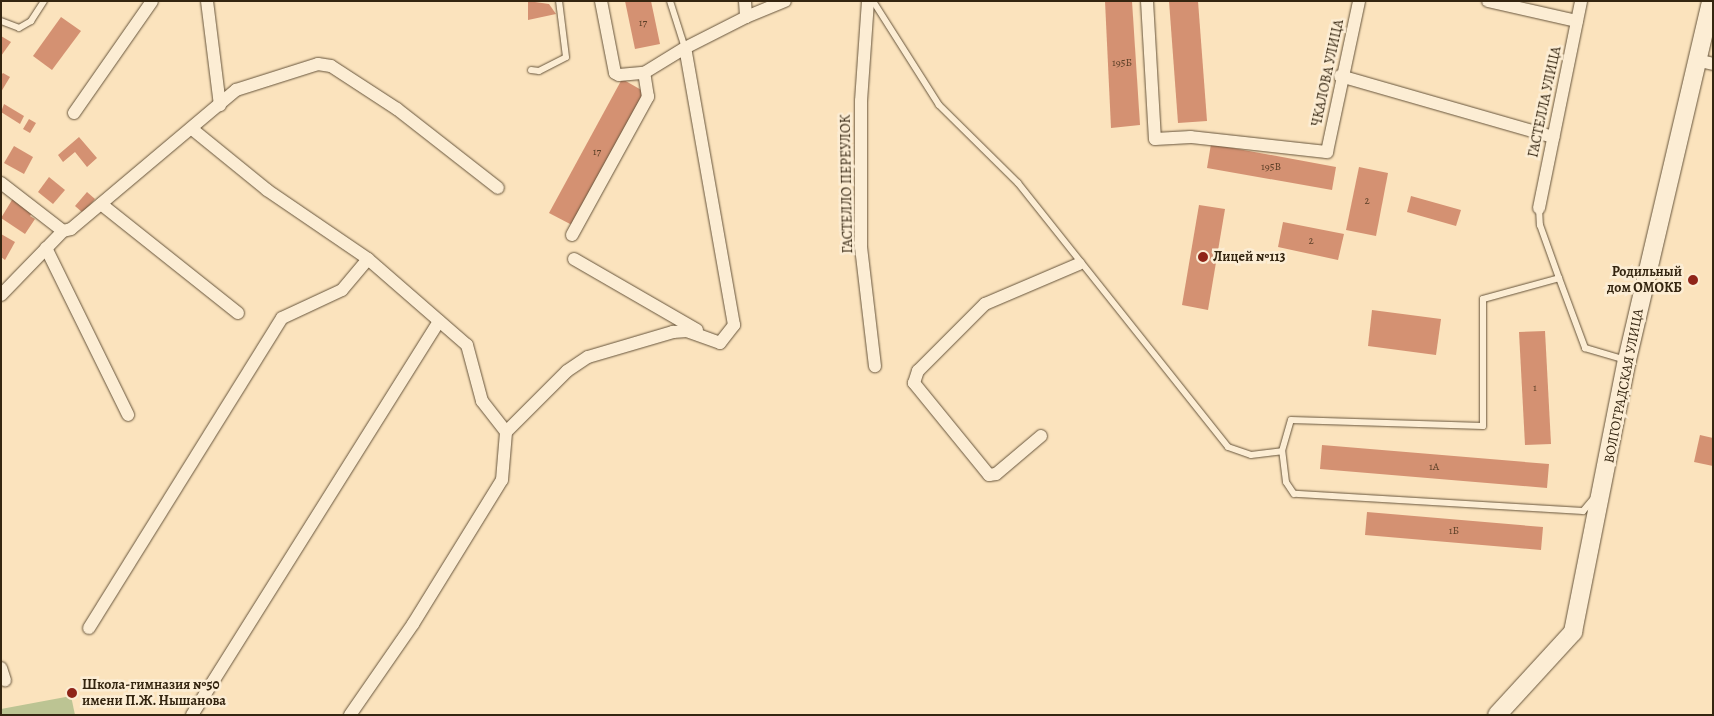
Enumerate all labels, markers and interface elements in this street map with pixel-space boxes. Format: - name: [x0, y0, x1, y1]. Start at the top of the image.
- house number: 17: [639, 16, 647, 30]
- street label: ЧКАЛОВА УЛИЦА: [1308, 18, 1348, 128]
- street label: ГАСТЕЛЛА УЛИЦА: [1525, 45, 1565, 159]
- house number: 195Б: [1112, 56, 1132, 70]
- street label: ГАСТЕЛЛО ПЕРЕУЛОК: [837, 114, 857, 254]
- house number: 17: [593, 145, 601, 159]
- house number: 195В: [1261, 160, 1281, 174]
- house number: 2: [1364, 194, 1370, 208]
- house number: 2: [1308, 234, 1314, 248]
- place label: Лицей №113: [1213, 249, 1285, 265]
- marker: Лицей №113: [1197, 251, 1209, 263]
- place label: Родильный дом ОМОКБ: [1607, 264, 1682, 296]
- marker: Родильный дом ОМОКБ: [1686, 273, 1700, 287]
- street label: ВОЛГОГРАДСКАЯ УЛИЦА: [1601, 307, 1647, 465]
- house number: 1: [1533, 381, 1537, 395]
- house number: 1А: [1429, 460, 1439, 474]
- house number: 1Б: [1449, 524, 1459, 538]
- place label: Школа-гимназия №50 имени П.Ж. Нышанова: [82, 677, 226, 710]
- marker: Школа-гимназия №50 имени П.Ж. Нышанова: [66, 687, 78, 699]

